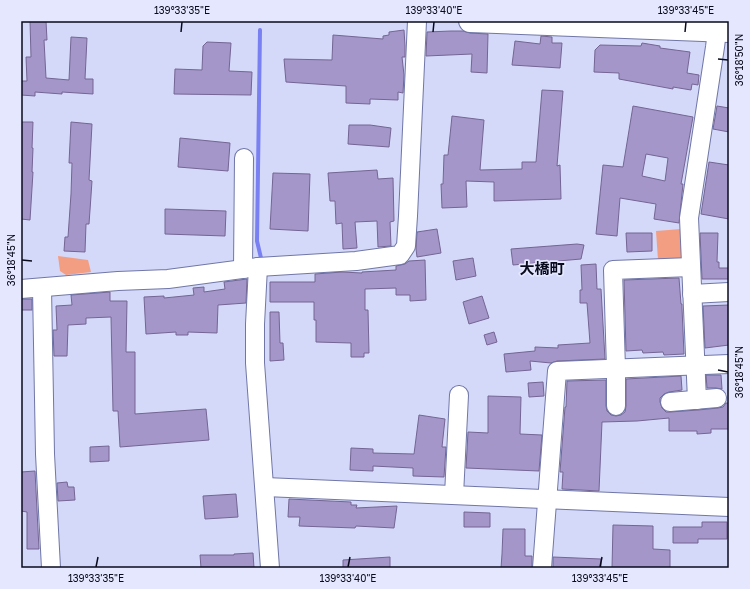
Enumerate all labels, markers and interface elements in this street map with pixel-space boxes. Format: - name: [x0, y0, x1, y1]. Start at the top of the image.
- text: 139°33'35"E: [154, 4, 210, 16]
- text: 139°33'40"E: [406, 4, 462, 16]
- text: 139°33'45"E: [658, 4, 714, 16]
- text: 36°18'50"N: [733, 34, 745, 86]
- text: 36°18'45"N: [5, 234, 17, 286]
- district label: 大橋町: [519, 259, 565, 277]
- text: 36°18'45"N: [733, 346, 745, 398]
- text: 139°33'35"E: [68, 572, 124, 584]
- text: 139°33'40"E: [320, 572, 376, 584]
- text: 139°33'45"E: [572, 572, 628, 584]

